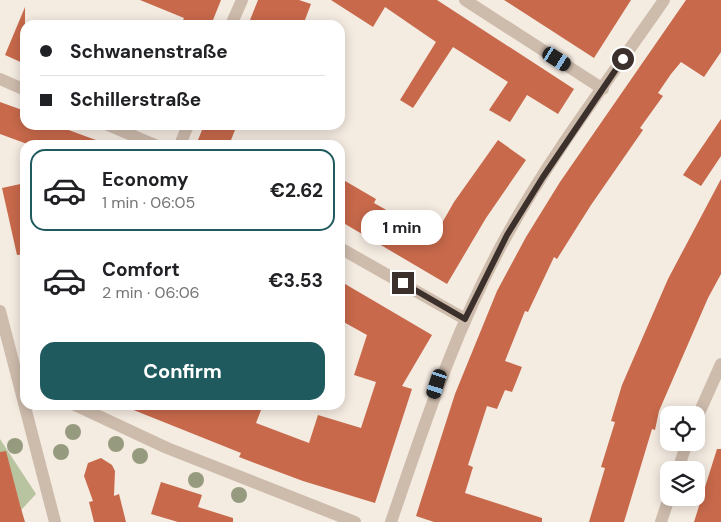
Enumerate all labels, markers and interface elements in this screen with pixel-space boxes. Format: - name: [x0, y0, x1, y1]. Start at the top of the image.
- text: Schwanenstraße: [70, 39, 228, 64]
- car: [540, 45, 573, 73]
- route start: [612, 48, 634, 70]
- text: Schillerstraße: [70, 87, 201, 112]
- text: Economy: [102, 167, 189, 192]
- icon: car: [42, 168, 87, 213]
- text: €2.62: [270, 178, 323, 203]
- text: 1 min · 06:05: [102, 192, 195, 213]
- callout: 1 min: [362, 210, 444, 246]
- text: 1 min: [383, 217, 421, 238]
- text: Comfort: [102, 257, 180, 282]
- icon: car: [42, 258, 87, 303]
- text: €3.53: [268, 268, 323, 293]
- route end: [392, 272, 414, 294]
- text: 2 min · 06:06: [102, 282, 200, 303]
- button: Confirm: [40, 342, 325, 400]
- car: [425, 367, 448, 401]
- map controls: [660, 406, 705, 506]
- button: locate: [660, 406, 705, 451]
- button: layers: [660, 461, 705, 506]

